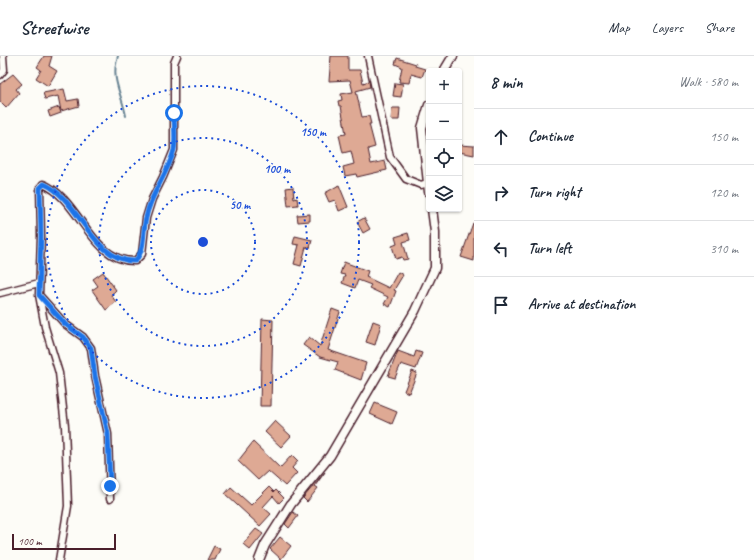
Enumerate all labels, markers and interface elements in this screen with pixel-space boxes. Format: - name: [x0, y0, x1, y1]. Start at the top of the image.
- text: Streetwise: [20, 16, 88, 40]
- text: Map: [608, 19, 630, 36]
- text: Layers: [652, 19, 683, 36]
- text: Share: [705, 19, 734, 36]
- map controls: [426, 68, 462, 212]
- button: +: [426, 68, 462, 104]
- text: 8 min: [490, 72, 523, 93]
- text: Walk · 580 m: [679, 74, 738, 90]
- route start: [165, 104, 183, 122]
- button: −: [426, 104, 462, 140]
- text: 150 m: [300, 124, 327, 140]
- icon: ahead: [490, 126, 512, 148]
- text: Continue: [528, 127, 573, 146]
- text: 150 m: [710, 129, 738, 145]
- button: locate: [426, 140, 462, 176]
- text: 100 m: [264, 161, 291, 177]
- button: layers: [426, 176, 462, 212]
- icon: right: [490, 182, 512, 204]
- text: Turn right: [528, 183, 581, 202]
- text: 120 m: [710, 185, 738, 201]
- text: 50 m: [230, 197, 251, 213]
- centre of rings: [196, 235, 210, 249]
- icon: left: [490, 238, 512, 260]
- text: Turn left: [528, 239, 571, 258]
- text: 310 m: [710, 241, 738, 257]
- icon: arrive: [490, 294, 512, 316]
- text: Arrive at destination: [528, 295, 635, 314]
- route end: [101, 477, 119, 495]
- scale bar: [12, 532, 116, 551]
- text: 100 m: [18, 534, 42, 548]

